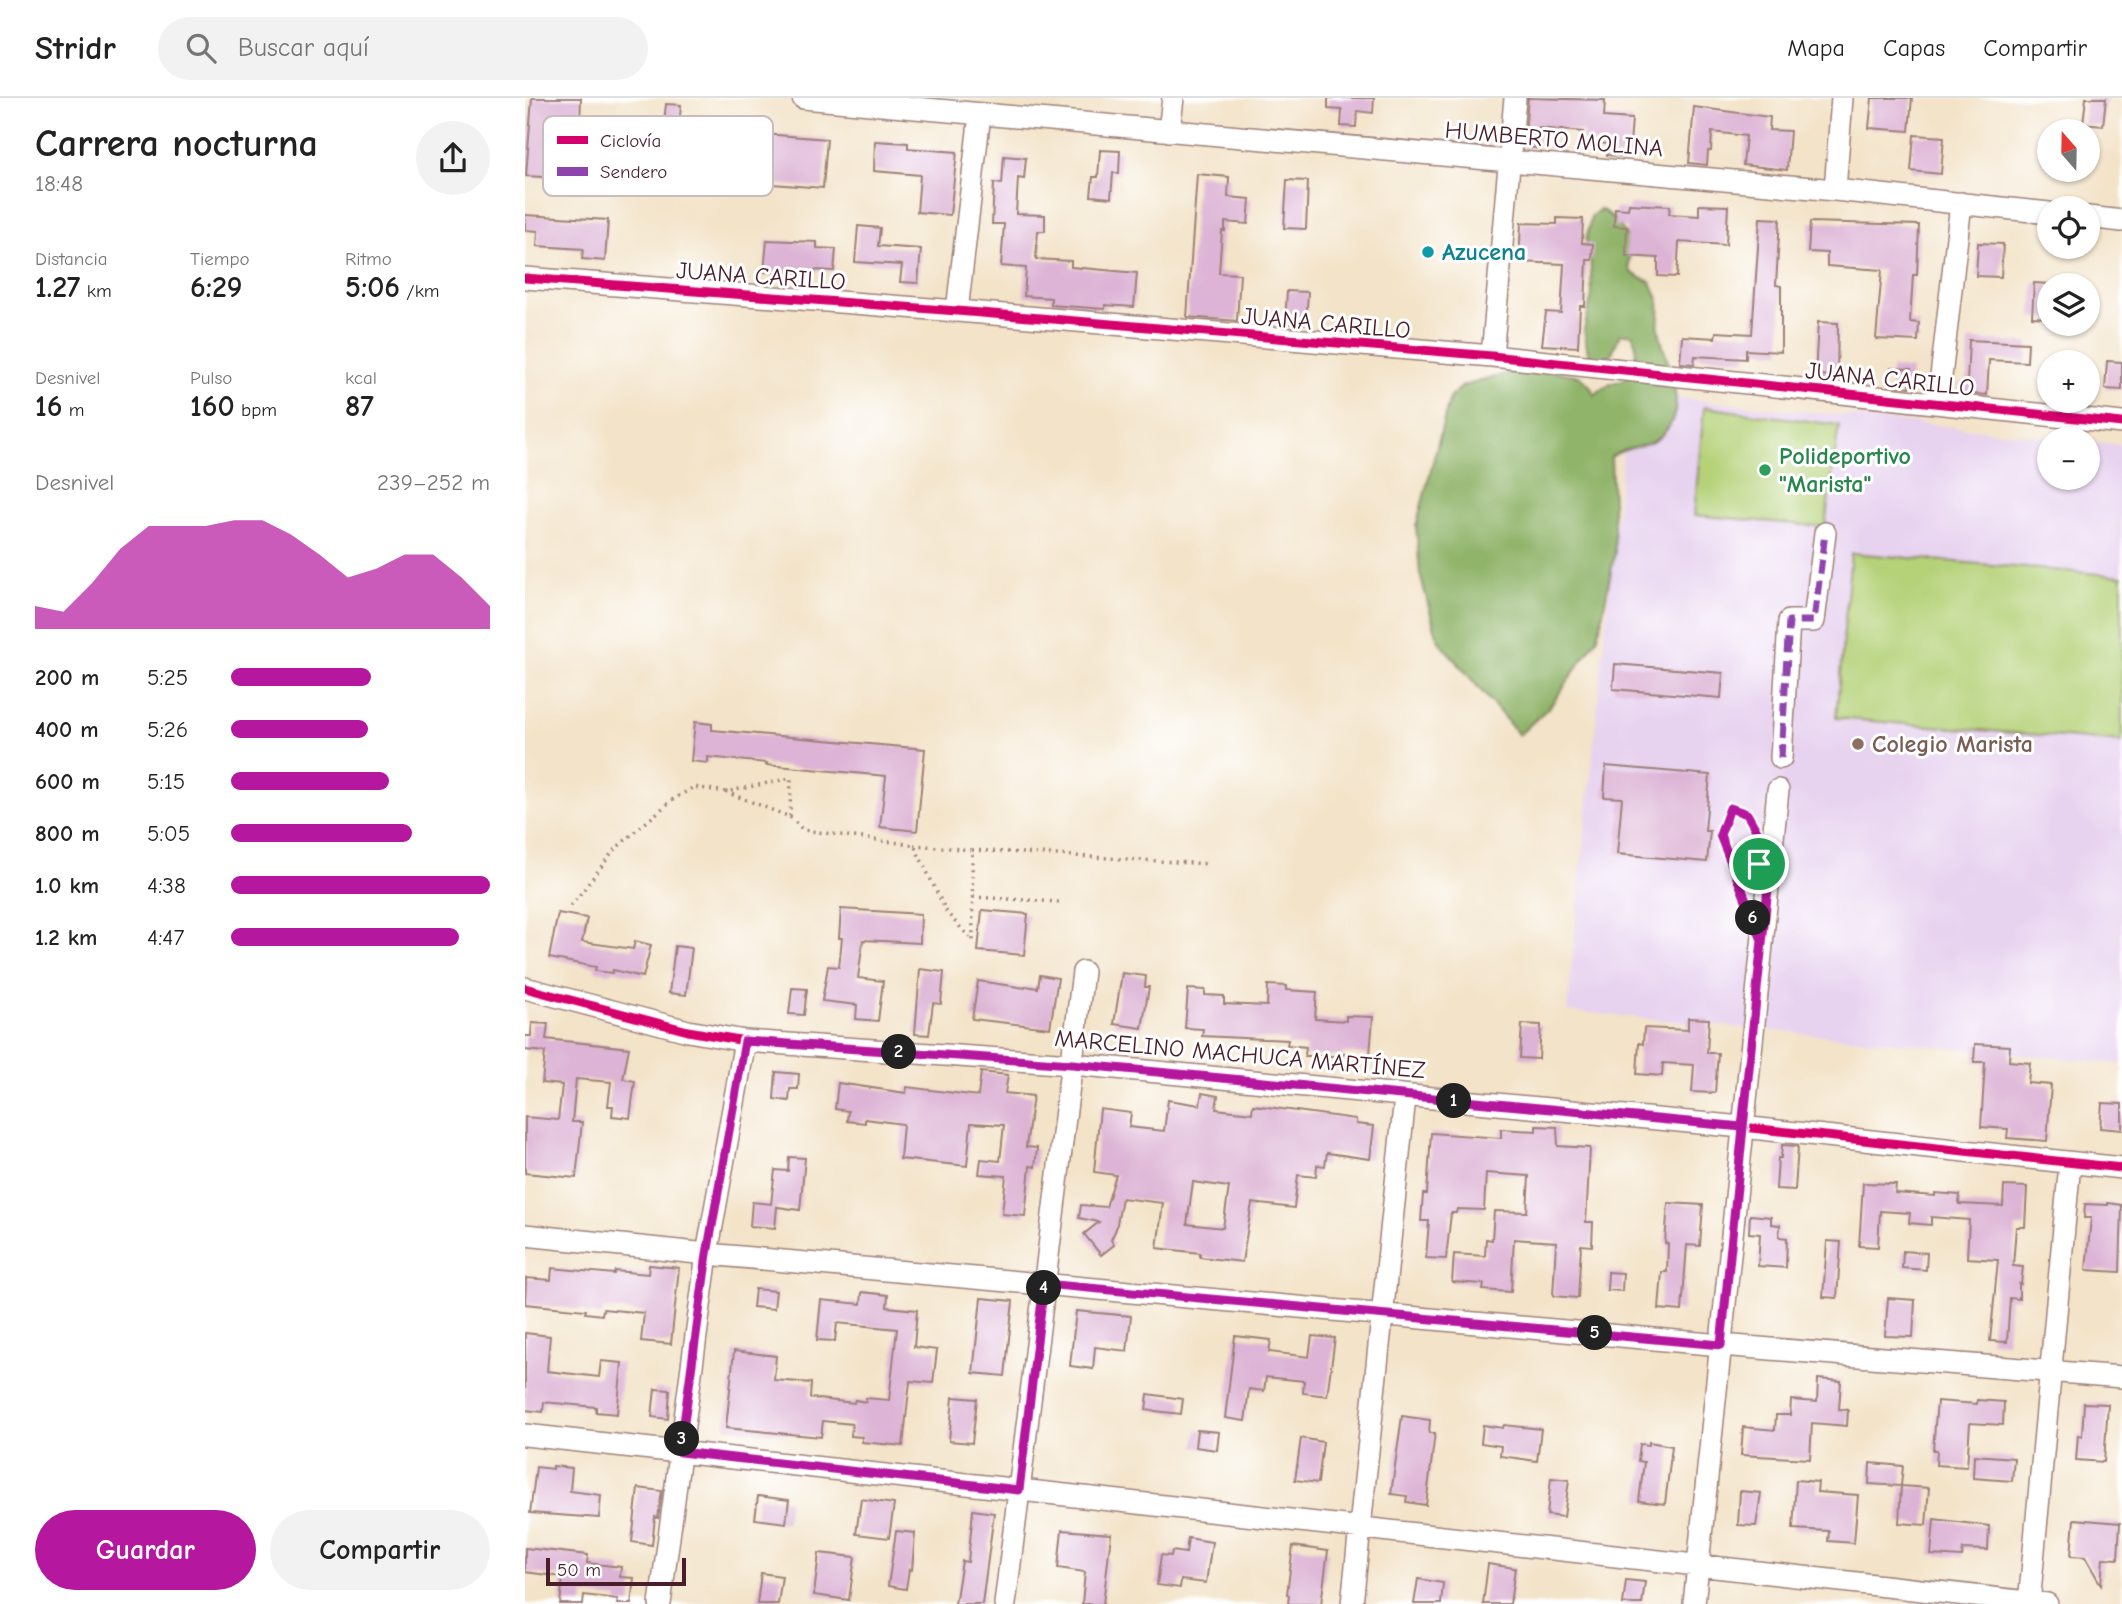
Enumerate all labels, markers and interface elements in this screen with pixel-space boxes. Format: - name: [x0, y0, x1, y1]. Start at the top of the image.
- search box: [158, 17, 648, 80]
- text: Stridr: [35, 29, 116, 67]
- icon: search: [182, 29, 220, 67]
- text: Buscar aquí: [238, 33, 369, 63]
- text: Mapa: [1787, 34, 1845, 62]
- text: Capas: [1883, 34, 1945, 62]
- text: Compartir: [1983, 34, 2087, 62]
- legend: [543, 116, 773, 196]
- street label: HUMBERTO MOLINA: [1444, 116, 1664, 162]
- north arrow: [2037, 119, 2100, 182]
- map controls: [2037, 119, 2100, 490]
- button: share: [416, 121, 490, 195]
- text: Carrera nocturna: [35, 122, 318, 166]
- text: Ciclovía: [600, 130, 661, 152]
- text: Sendero: [600, 161, 667, 183]
- text: 18:48: [35, 170, 83, 197]
- button: locate: [2037, 196, 2100, 259]
- place label: Azucena: [1442, 238, 1526, 266]
- marker: Azucena: [1420, 244, 1436, 260]
- text: Distancia: [35, 248, 108, 270]
- text: Tiempo: [190, 248, 250, 270]
- text: Ritmo: [345, 248, 392, 270]
- street label: JUANA CARILLO: [675, 256, 847, 296]
- text: 1.27: [35, 270, 80, 305]
- text: 6:29: [190, 270, 243, 305]
- text: 5:06: [345, 270, 400, 305]
- button: layers: [2037, 273, 2100, 336]
- text: km: [80, 280, 112, 302]
- text: /km: [400, 280, 440, 302]
- street label: JUANA CARILLO: [1240, 302, 1412, 344]
- button: +: [2037, 350, 2100, 413]
- street label: JUANA CARILLO: [1804, 356, 1976, 402]
- text: Desnivel: [35, 367, 100, 389]
- text: Pulso: [190, 367, 232, 389]
- text: kcal: [345, 367, 377, 389]
- text: 16: [35, 389, 62, 424]
- text: 160: [190, 389, 235, 424]
- text: 87: [345, 389, 374, 424]
- text: m: [62, 399, 85, 421]
- text: bpm: [235, 399, 277, 421]
- button: −: [2037, 427, 2100, 490]
- place label: Polideportivo "Marista": [1779, 442, 1911, 498]
- marker: Polideportivo "Marista": [1757, 462, 1773, 478]
- text: Desnivel: [35, 469, 114, 496]
- text: 239–252 m: [377, 469, 490, 496]
- text: 200 m: [35, 664, 99, 691]
- text: 5:25: [147, 664, 188, 691]
- text: 400 m: [35, 716, 99, 743]
- text: 5:26: [147, 716, 188, 743]
- place label: Colegio Marista: [1872, 730, 2033, 758]
- marker: Colegio Marista: [1850, 736, 1866, 752]
- text: 600 m: [35, 768, 100, 795]
- text: 5:15: [147, 768, 185, 795]
- text: 800 m: [35, 820, 100, 847]
- text: 5:05: [147, 820, 190, 847]
- pin: [1729, 834, 1789, 894]
- icon: arrive: [1740, 845, 1778, 883]
- text: 1.0 km: [35, 872, 99, 899]
- text: 4:38: [147, 872, 186, 899]
- pin: 6: [1735, 900, 1771, 936]
- text: 6: [1748, 906, 1757, 928]
- text: 1.2 km: [35, 924, 97, 951]
- text: 4:47: [147, 924, 184, 951]
- street label: MARCELINO MACHUCA MARTÍNEZ: [1053, 1024, 1427, 1084]
- pin: 2: [881, 1034, 917, 1070]
- text: 2: [894, 1040, 903, 1062]
- pin: 1: [1437, 1084, 1471, 1118]
- text: 1: [1450, 1089, 1457, 1111]
- pin: 4: [1027, 1270, 1061, 1306]
- text: 4: [1039, 1276, 1048, 1298]
- pin: 5: [1577, 1316, 1613, 1350]
- text: 5: [1589, 1321, 1600, 1343]
- pin: 3: [665, 1422, 699, 1456]
- text: 3: [677, 1427, 686, 1449]
- button: Guardar: [35, 1510, 256, 1590]
- button: Compartir: [270, 1510, 490, 1590]
- scale bar: [546, 1555, 686, 1587]
- text: 50 m: [557, 1559, 601, 1581]

